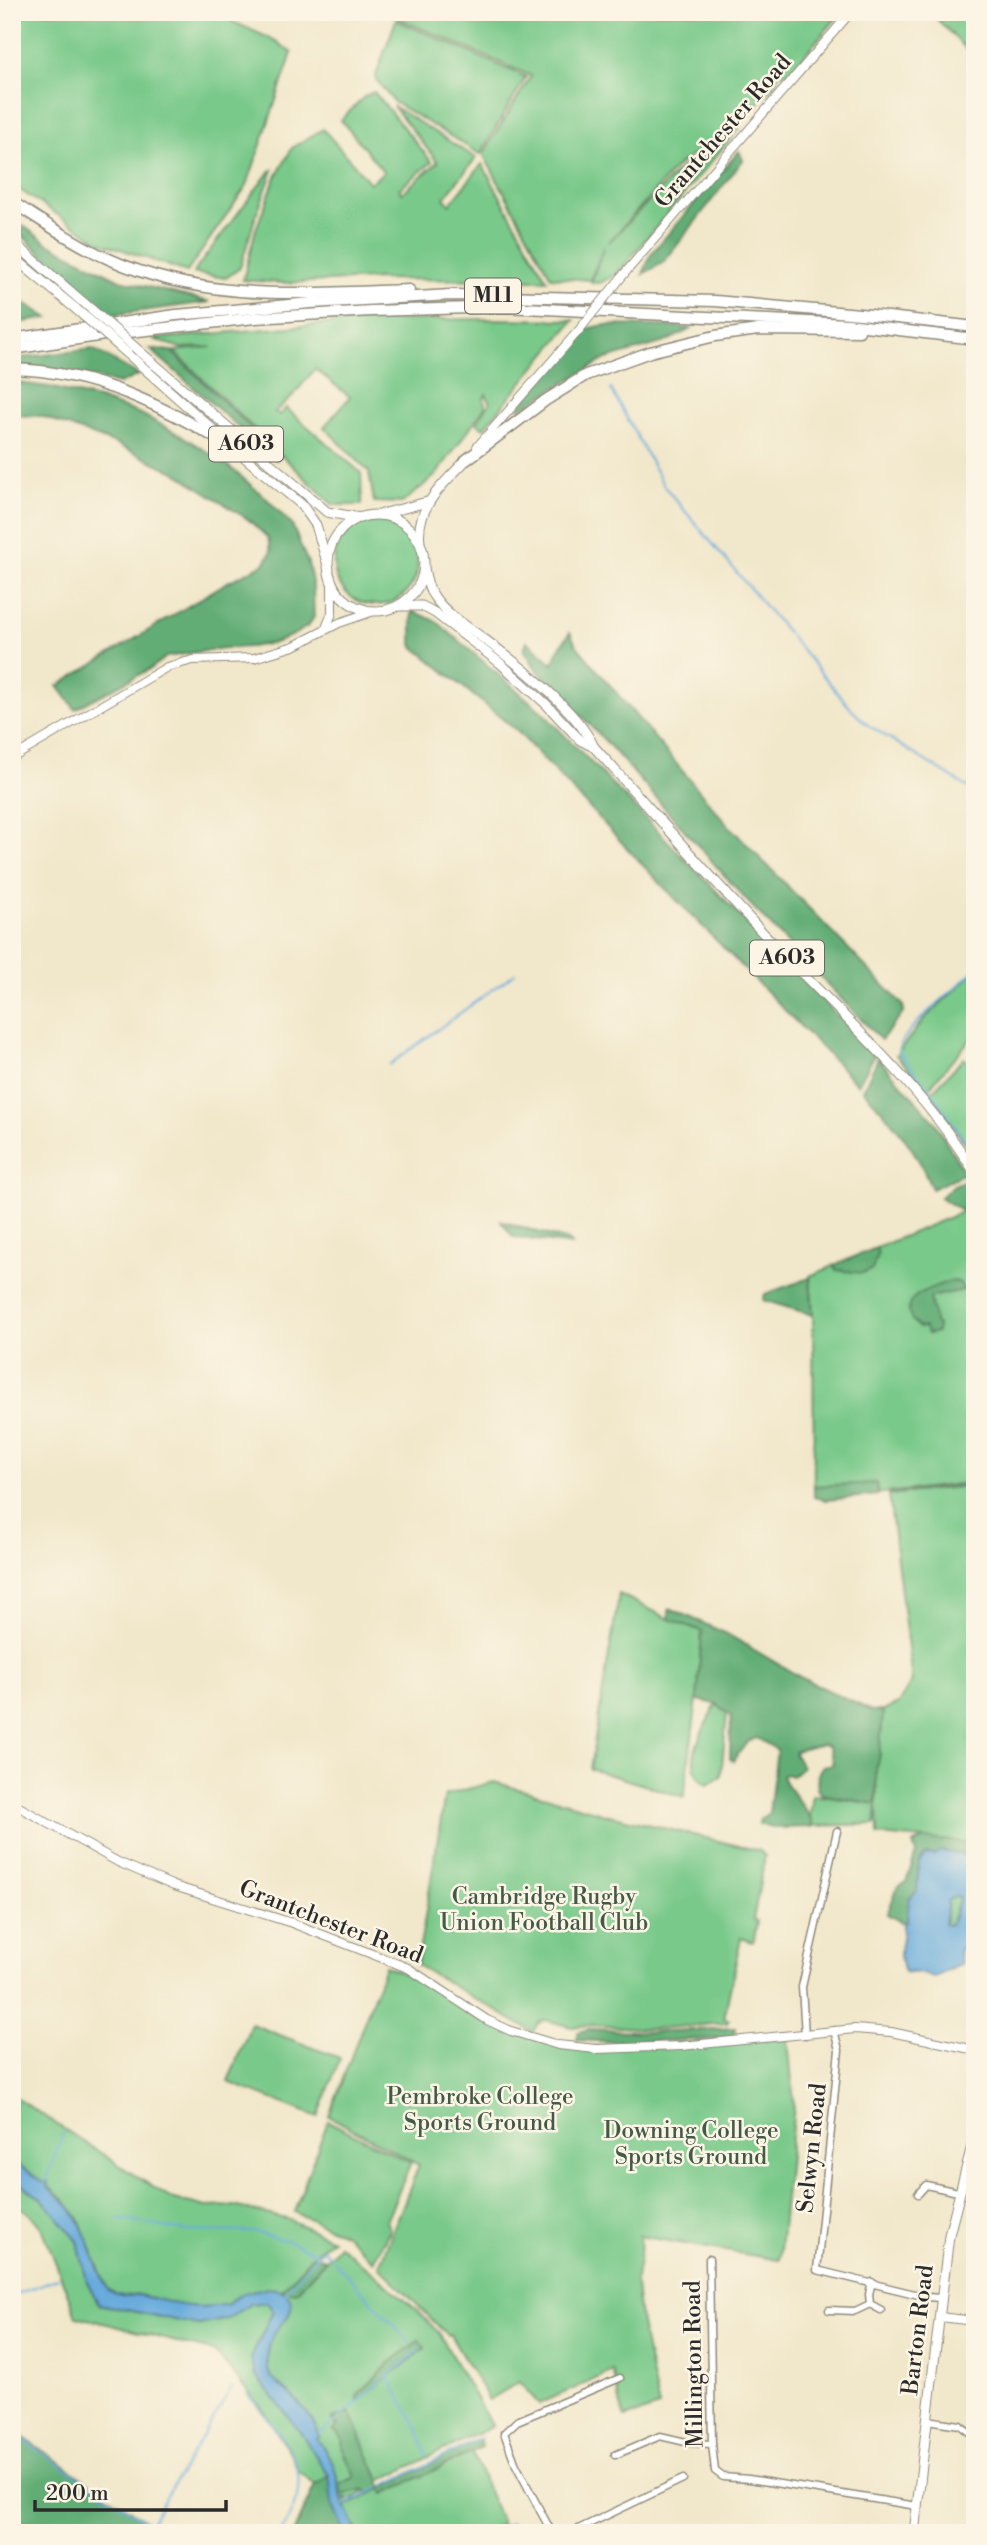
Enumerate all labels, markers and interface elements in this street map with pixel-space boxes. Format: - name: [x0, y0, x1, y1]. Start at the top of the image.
- street label: Grantchester Road: [649, 48, 797, 214]
- road number: M11: [465, 278, 521, 314]
- road number: A603: [209, 426, 283, 462]
- road number: A603: [750, 940, 824, 976]
- street label: Grantchester Road: [235, 1874, 427, 1970]
- park label: Cambridge Rugby Union Football Club: [440, 1883, 648, 1937]
- street label: Selwyn Road: [791, 2082, 833, 2214]
- park label: Pembroke College Sports Ground: [386, 2083, 574, 2137]
- park label: Downing College Sports Ground: [603, 2117, 779, 2171]
- street label: Barton Road: [896, 2263, 940, 2398]
- street label: Millington Road: [679, 2280, 709, 2448]
- scale bar: [35, 2468, 226, 2512]
- text: 200 m: [46, 2481, 109, 2507]

